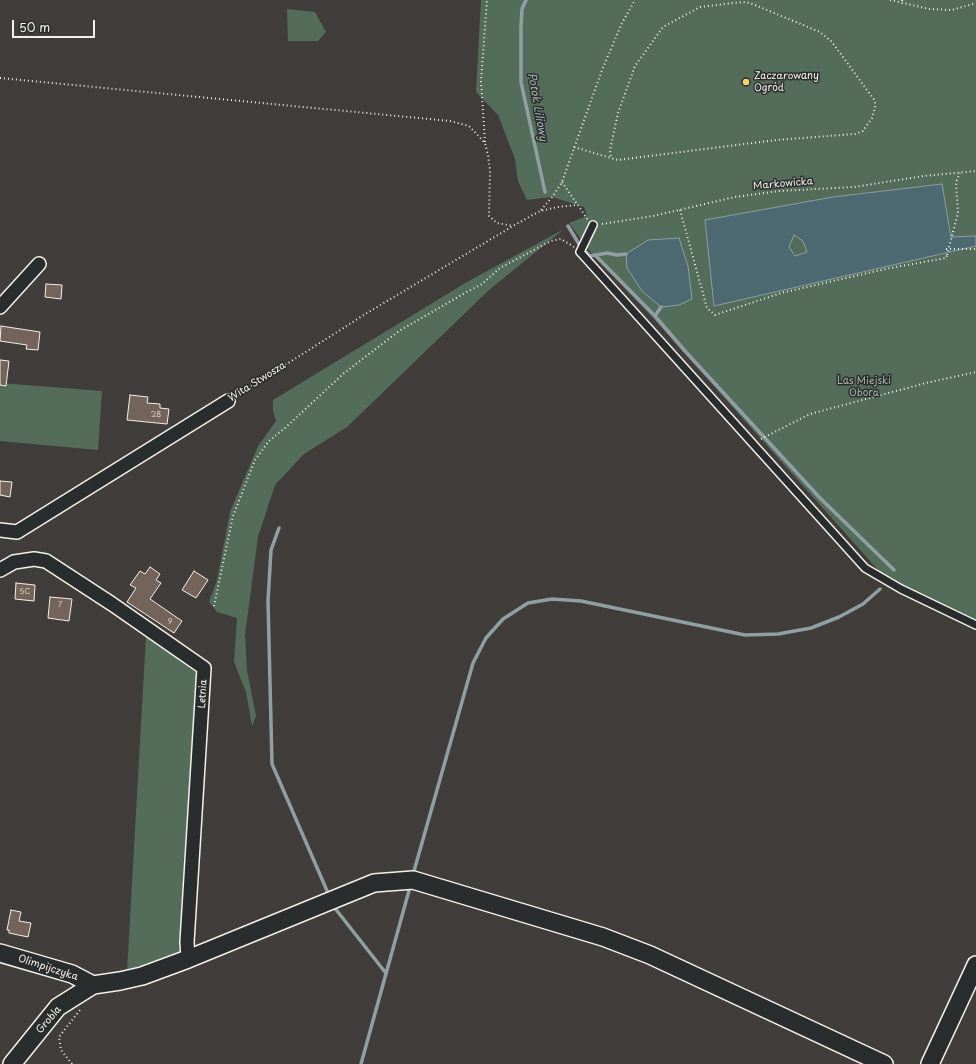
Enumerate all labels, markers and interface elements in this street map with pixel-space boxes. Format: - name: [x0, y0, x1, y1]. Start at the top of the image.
- scale bar: [14, 12, 97, 38]
- text: 50 m: [19, 18, 50, 36]
- place label: Zaczarowany Ogród: [754, 70, 819, 94]
- water label: Potok Liliowy: [525, 72, 549, 142]
- marker: Zaczarowany Ogród: [741, 77, 751, 87]
- street label: Markowicka: [753, 175, 813, 193]
- street label: Wita Stwosza: [226, 360, 288, 404]
- park label: Las Miejski Obora: [837, 375, 891, 398]
- house number: 28: [151, 410, 161, 420]
- house number: 5C: [19, 587, 31, 597]
- house number: 7: [58, 600, 62, 610]
- house number: 9: [168, 617, 172, 627]
- street label: Letnia: [196, 679, 210, 709]
- street label: Olimpijczyka: [16, 953, 80, 983]
- street label: Grobla: [34, 1004, 64, 1036]

